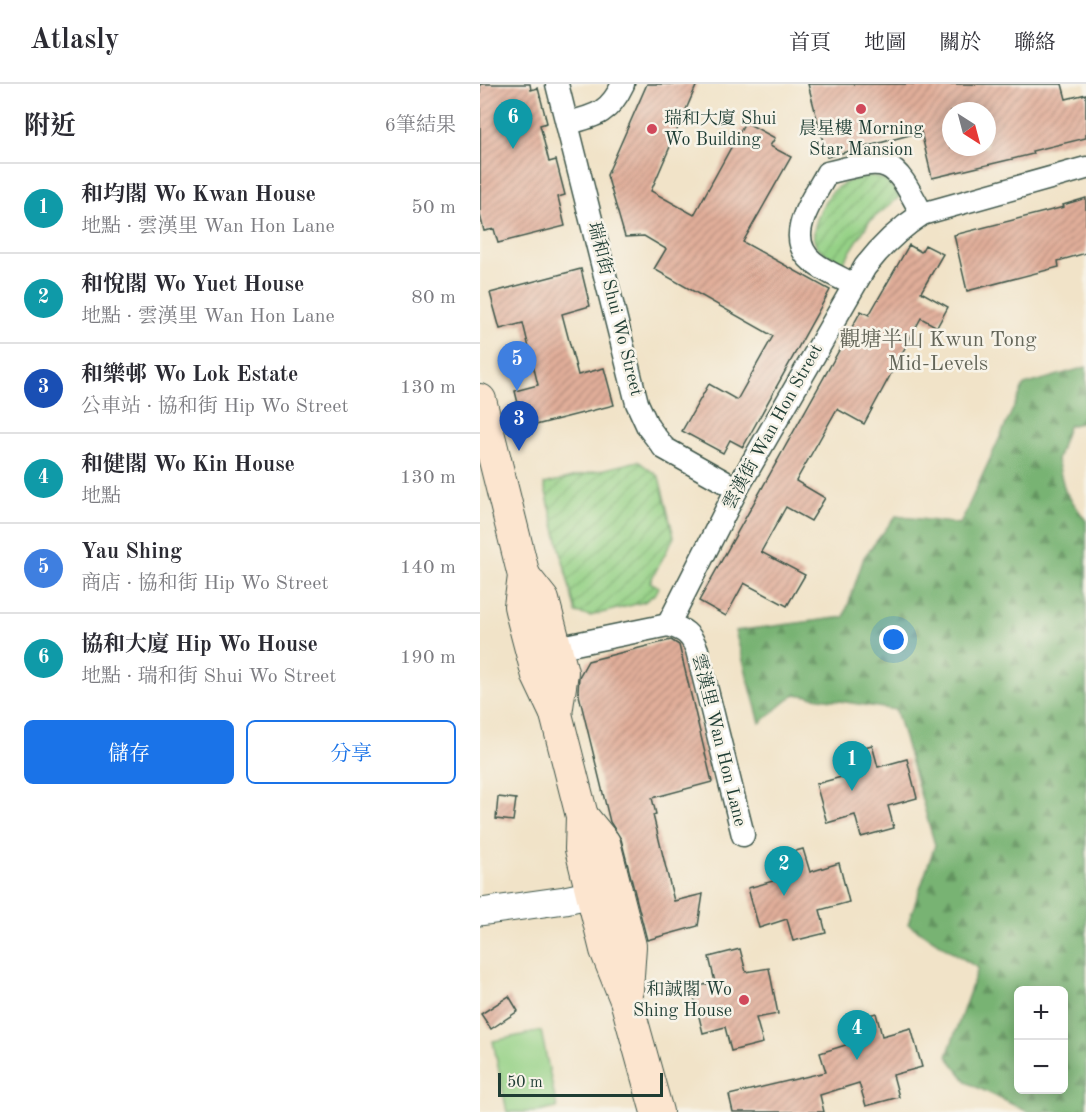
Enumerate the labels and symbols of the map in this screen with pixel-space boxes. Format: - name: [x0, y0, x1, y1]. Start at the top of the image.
- pin: 6: [494, 100, 532, 149]
- marker: 晨星樓 Morning Star Mansion: [854, 102, 868, 116]
- north arrow: [942, 102, 996, 156]
- place label: 瑞和大廈 Shui Wo Building: [664, 108, 777, 149]
- place label: 晨星樓 Morning Star Mansion: [799, 118, 924, 159]
- marker: 瑞和大廈 Shui Wo Building: [645, 122, 659, 136]
- street label: 瑞和街 Shui Wo Street: [585, 220, 647, 398]
- district label: 觀塘半山 Kwun Tong Mid-Levels: [839, 328, 1037, 375]
- street label: 雲漢街 Wan Hon Street: [718, 340, 826, 513]
- pin: 5: [498, 342, 537, 391]
- pin: 3: [500, 402, 538, 451]
- your location: [879, 625, 908, 654]
- street label: 雲漢里 Wan Hon Lane: [689, 651, 751, 828]
- pin: 1: [832, 742, 872, 791]
- pin: 2: [764, 846, 804, 896]
- place label: 和誠閣 Wo Shing House: [633, 979, 732, 1020]
- marker: 和誠閣 Wo Shing House: [737, 993, 751, 1007]
- pin: 4: [838, 1010, 877, 1060]
- scale bar: [498, 1070, 663, 1098]

